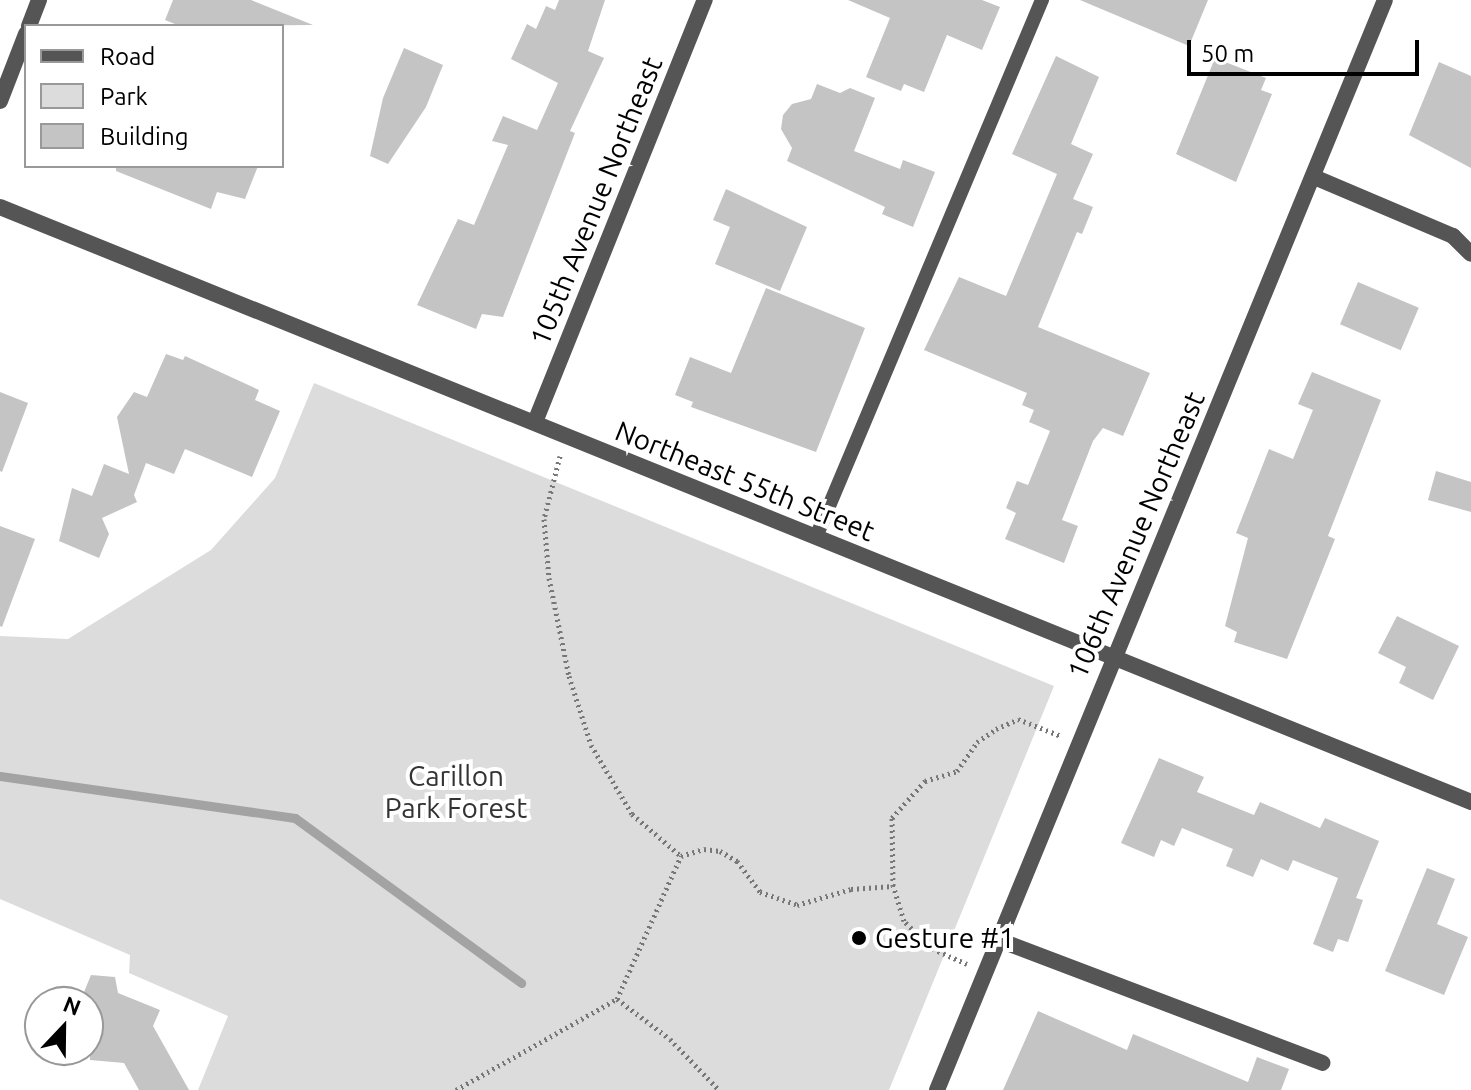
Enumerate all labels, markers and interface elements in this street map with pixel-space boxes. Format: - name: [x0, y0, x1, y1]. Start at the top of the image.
- legend: [24, 24, 284, 168]
- scale bar: [1191, 24, 1423, 74]
- text: 50 m: [1201, 40, 1254, 67]
- text: Road: [100, 43, 155, 70]
- street label: 105th Avenue Northeast: [523, 52, 669, 350]
- text: Park: [100, 83, 148, 110]
- text: Building: [100, 123, 188, 150]
- street label: 106th Avenue Northeast: [1060, 386, 1212, 684]
- street label: Northeast 55th Street: [610, 414, 880, 548]
- park label: Carillon Park Forest: [385, 759, 527, 825]
- place label: Gesture #1: [875, 921, 1015, 955]
- marker: Gesture #1: [850, 929, 868, 947]
- north arrow: [24, 986, 104, 1066]
- text: N: [60, 990, 85, 1020]

